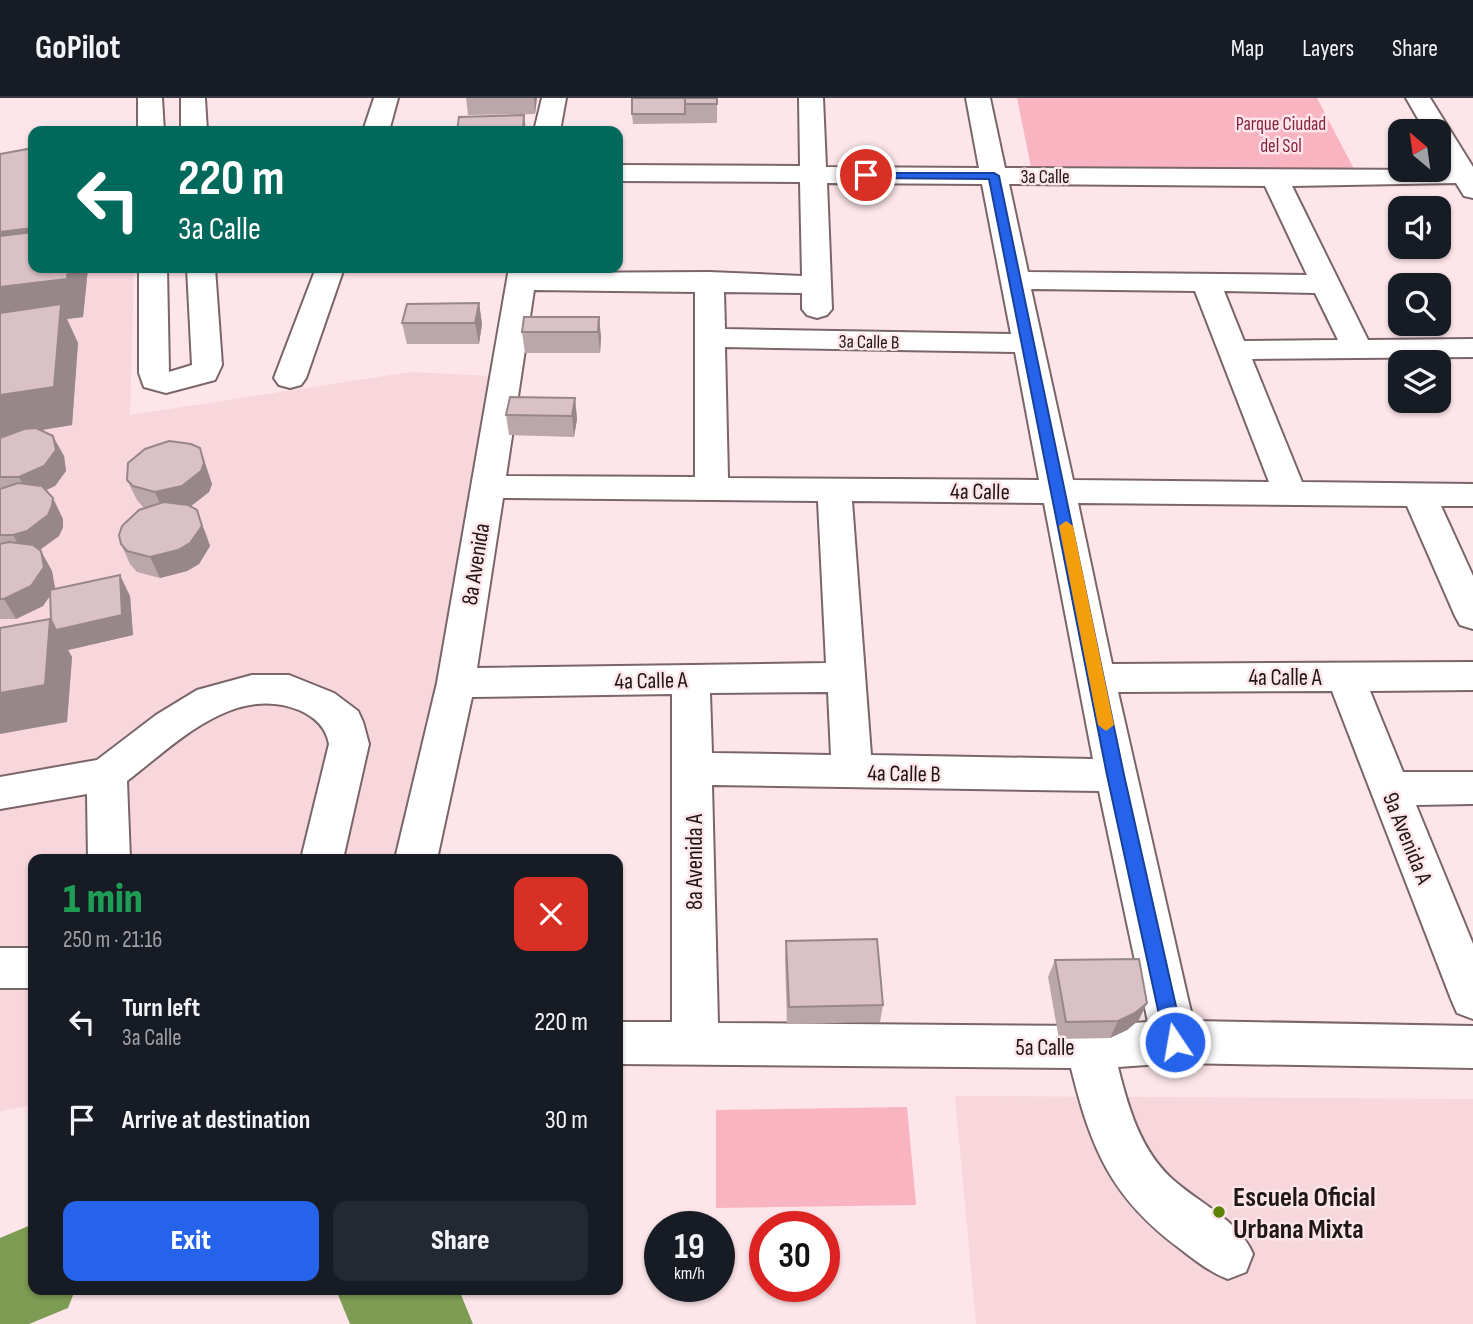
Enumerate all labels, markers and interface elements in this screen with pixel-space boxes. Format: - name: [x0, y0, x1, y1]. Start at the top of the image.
- text: GoPilot: [35, 28, 120, 68]
- text: Map: [1231, 34, 1264, 63]
- text: Layers: [1302, 34, 1354, 63]
- text: Share: [1392, 34, 1438, 63]
- park label: Parque Ciudad del Sol: [1236, 113, 1326, 158]
- north arrow: [1388, 119, 1451, 182]
- map controls: [1388, 119, 1451, 413]
- pin: [836, 145, 896, 205]
- text: 220 m: [178, 150, 284, 209]
- icon: left: [63, 154, 154, 245]
- icon: arrive: [847, 156, 885, 194]
- street label: 3a Calle: [1020, 166, 1070, 189]
- button: sound: [1388, 196, 1451, 259]
- text: 3a Calle: [178, 210, 261, 249]
- button: search: [1388, 273, 1451, 336]
- street label: 3a Calle B: [838, 330, 900, 355]
- button: layers: [1388, 350, 1451, 413]
- street label: 4a Calle: [950, 477, 1010, 507]
- street label: 8a Avenida: [456, 521, 496, 607]
- street label: 4a Calle A: [1248, 664, 1322, 692]
- street label: 4a Calle A: [614, 666, 688, 696]
- street label: 4a Calle B: [867, 759, 941, 789]
- street label: 9a Avenida A: [1376, 788, 1438, 888]
- street label: 8a Avenida A: [681, 814, 709, 910]
- text: 1 min: [63, 874, 143, 925]
- button: close: [514, 877, 588, 951]
- text: 250 m · 21:16: [63, 926, 162, 954]
- text: Turn left: [122, 993, 200, 1024]
- icon: left: [63, 1003, 101, 1041]
- position arrow: [1138, 1005, 1212, 1079]
- text: 220 m: [534, 1007, 588, 1038]
- text: 3a Calle: [122, 1024, 182, 1052]
- street label: 5a Calle: [1015, 1034, 1075, 1062]
- icon: arrive: [63, 1101, 101, 1139]
- text: Arrive at destination: [122, 1105, 310, 1136]
- text: 30 m: [545, 1105, 588, 1136]
- place label: Escuela Oficial Urbana Mixta: [1233, 1181, 1376, 1246]
- button: Exit: [63, 1201, 319, 1281]
- button: Share: [333, 1201, 588, 1281]
- marker: Escuela Oficial Urbana Mixta: [1211, 1204, 1227, 1220]
- speed limit sign: 30: [749, 1211, 840, 1302]
- text: 19: [674, 1226, 705, 1269]
- text: km/h: [674, 1263, 705, 1284]

